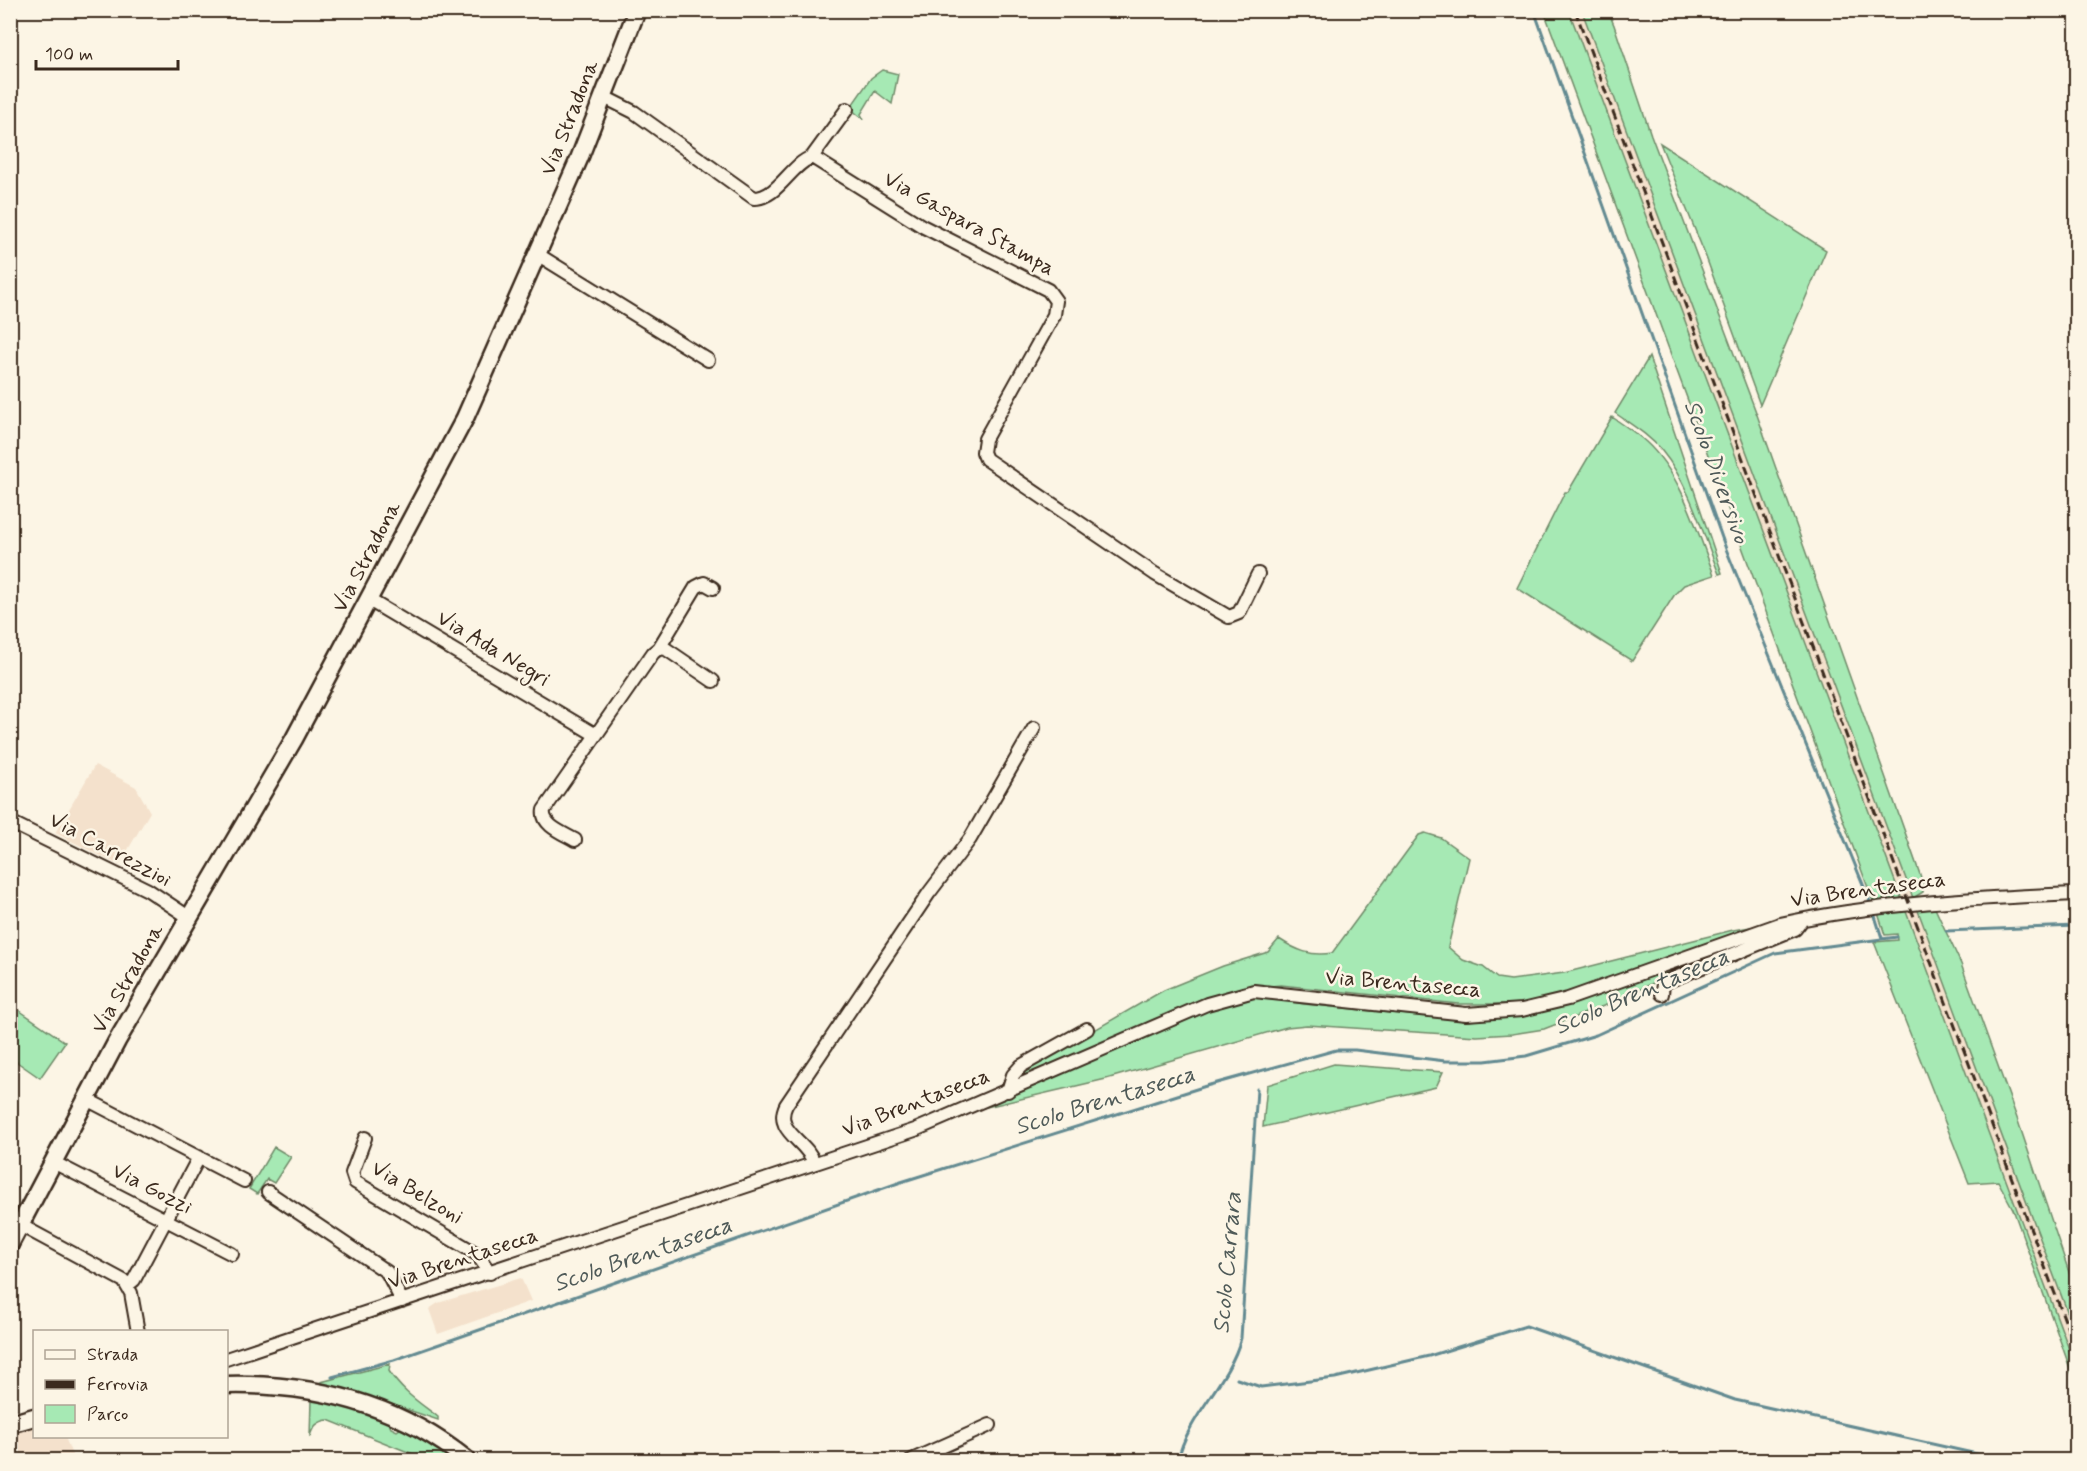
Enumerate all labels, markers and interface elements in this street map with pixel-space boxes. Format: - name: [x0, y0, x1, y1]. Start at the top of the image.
- scale bar: [36, 33, 178, 71]
- text: 100 m: [45, 43, 93, 67]
- street label: Via Stradona: [534, 56, 606, 180]
- street label: Via Gaspara Stampa: [878, 165, 1060, 283]
- water label: Scolo Diversivo: [1676, 396, 1757, 549]
- street label: Via Stradona: [326, 496, 408, 617]
- street label: Via Ada Negri: [430, 604, 555, 696]
- street label: Via Carrezzioi: [44, 806, 176, 894]
- street label: Via Brentasecca: [1789, 865, 1947, 915]
- street label: Via Stradona: [85, 919, 171, 1039]
- water label: Scolo Brentasecca: [1550, 941, 1734, 1043]
- street label: Via Brentasecca: [1324, 963, 1482, 1005]
- water label: Scolo Brentasecca: [1011, 1059, 1199, 1143]
- street label: Via Brentasecca: [838, 1062, 994, 1144]
- street label: Via Belzoni: [366, 1155, 468, 1231]
- street label: Via Gozzi: [107, 1157, 197, 1221]
- water label: Scolo Carrara: [1206, 1191, 1250, 1335]
- water label: Scolo Brentasecca: [550, 1210, 736, 1300]
- street label: Via Brentasecca: [384, 1222, 542, 1296]
- legend: [33, 1330, 228, 1438]
- text: Strada: [87, 1343, 138, 1367]
- text: Ferrovia: [87, 1373, 148, 1397]
- text: Parco: [87, 1403, 128, 1427]

